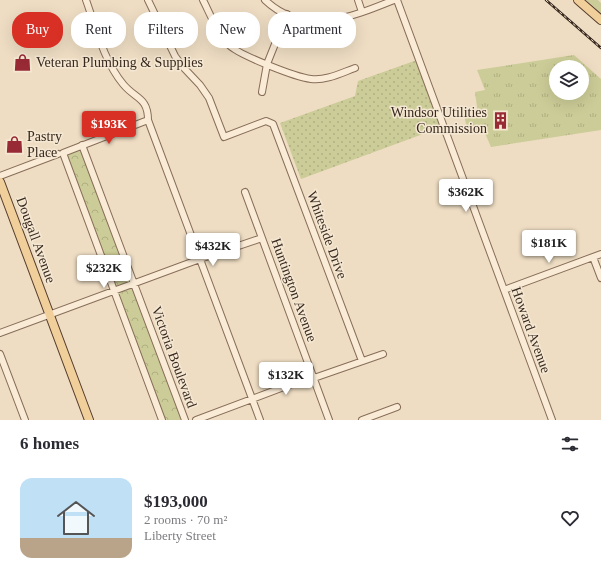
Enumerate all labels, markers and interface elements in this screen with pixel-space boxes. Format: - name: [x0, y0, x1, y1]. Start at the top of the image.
- chip: Buy: [12, 12, 63, 48]
- chip: Rent: [71, 12, 126, 48]
- chip: Filters: [134, 12, 198, 48]
- chip: New: [206, 12, 260, 48]
- chip: Apartment: [268, 12, 356, 48]
- shop icon: Veteran Plumbing & Supplies: [13, 52, 33, 72]
- place label: Veteran Plumbing & Supplies: [36, 55, 203, 70]
- map controls: [549, 60, 589, 100]
- button: layers: [549, 60, 589, 100]
- place label: Windsor Utilities Commission: [391, 105, 487, 136]
- building icon: Windsor Utilities Commission: [490, 110, 510, 130]
- pin: $193K: [81, 111, 137, 145]
- text: $193K: [91, 116, 127, 131]
- place label: Pastry Place: [27, 129, 62, 160]
- shop icon: Pastry Place: [4, 134, 24, 154]
- pin: $362K: [438, 179, 494, 213]
- text: $362K: [448, 184, 484, 199]
- street label: Whiteside Drive: [304, 189, 350, 281]
- street label: Dougall Avenue: [14, 195, 58, 285]
- pin: $181K: [521, 230, 577, 264]
- pin: $432K: [185, 233, 241, 267]
- text: $181K: [531, 235, 567, 250]
- street label: Huntington Avenue: [268, 236, 320, 344]
- text: $432K: [195, 238, 231, 253]
- pin: $232K: [76, 255, 132, 289]
- text: $232K: [86, 260, 122, 275]
- street label: Howard Avenue: [509, 285, 553, 375]
- street label: Victoria Boulevard: [149, 304, 199, 410]
- pin: $132K: [258, 362, 314, 396]
- text: $132K: [268, 367, 304, 382]
- icon: filters: [559, 433, 581, 455]
- text: 6 homes: [20, 434, 79, 453]
- text: $193,000: [144, 492, 208, 511]
- icon: home: [52, 494, 100, 542]
- icon: heart: [559, 507, 581, 529]
- text: 2 rooms · 70 m²: [144, 512, 227, 527]
- text: Liberty Street: [144, 528, 216, 543]

